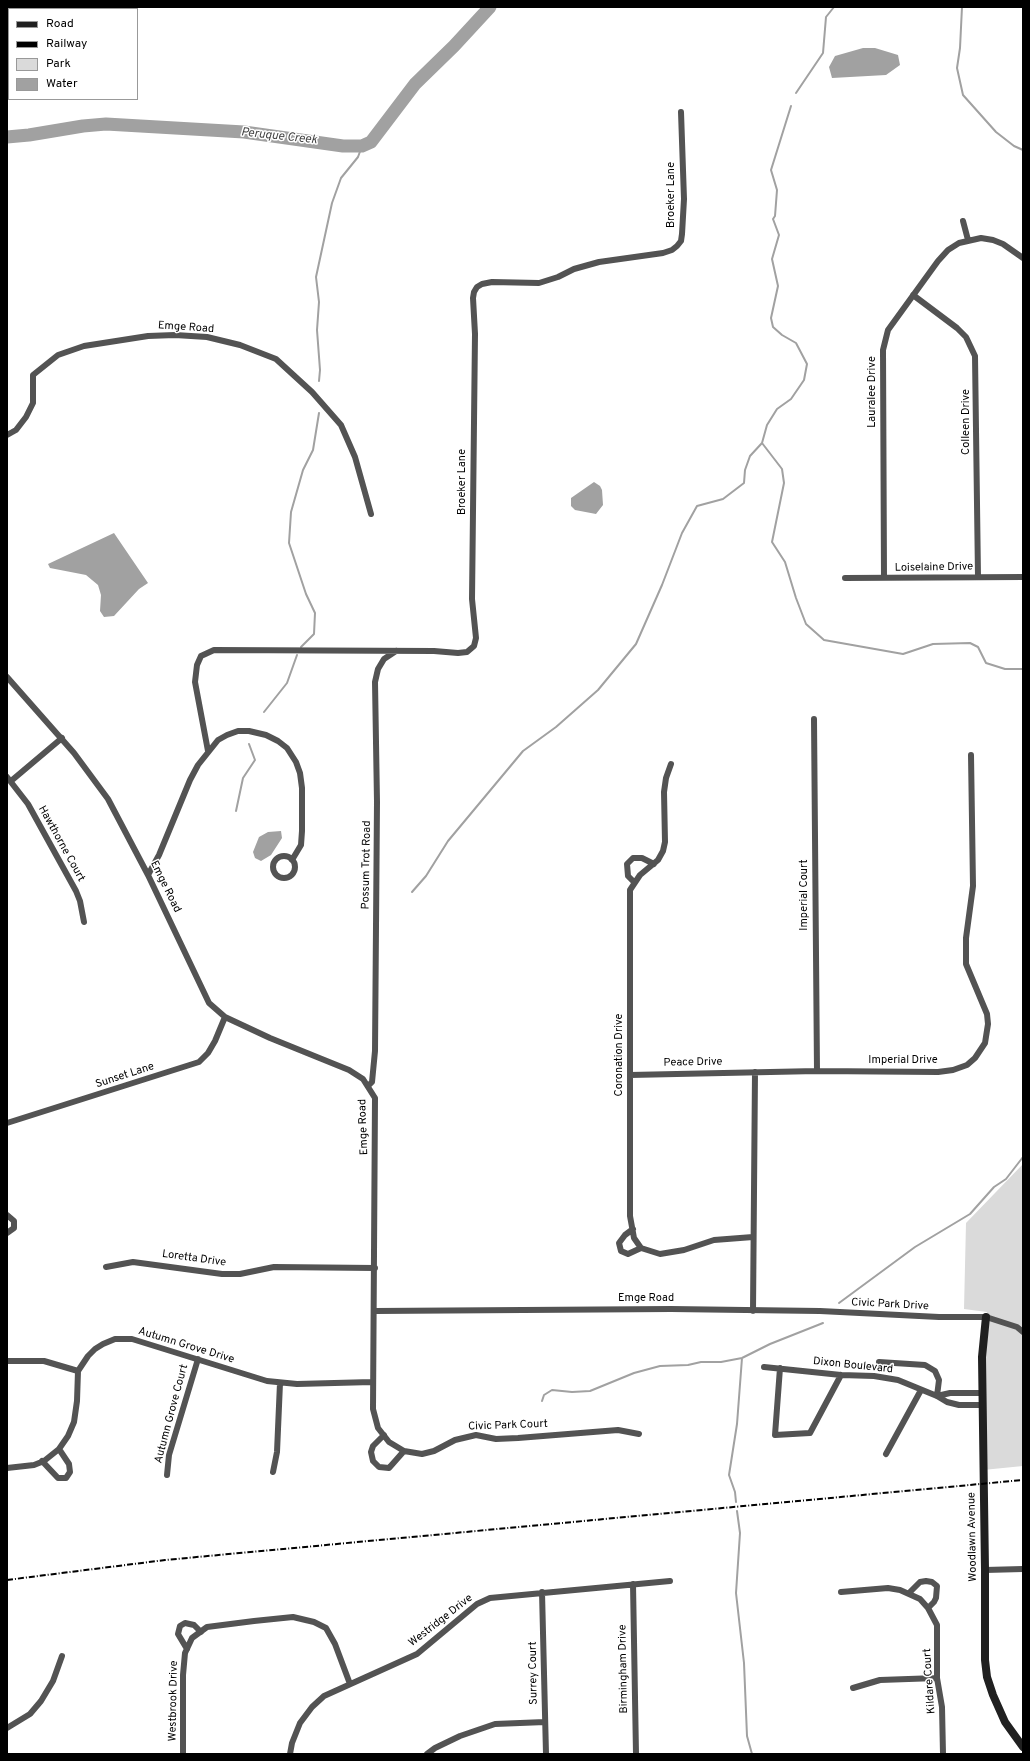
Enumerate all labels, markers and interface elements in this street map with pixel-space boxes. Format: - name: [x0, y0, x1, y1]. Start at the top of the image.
- legend: [8, 8, 138, 100]
- text: Road: [46, 16, 74, 32]
- text: Railway: [46, 36, 87, 52]
- text: Park: [46, 56, 71, 72]
- text: Water: [46, 76, 78, 92]
- water label: Peruque Creek: [240, 126, 318, 148]
- street label: Broeker Lane: [665, 162, 679, 228]
- street label: Emge Road: [158, 319, 214, 337]
- street label: Lauralee Drive: [866, 356, 880, 428]
- street label: Colleen Drive: [960, 389, 974, 455]
- street label: Broeker Lane: [456, 449, 470, 515]
- street label: Loiselaine Drive: [895, 561, 973, 575]
- street label: Hawthorne Court: [35, 804, 87, 884]
- street label: Possum Trot Road: [360, 820, 374, 910]
- street label: Emge Road: [147, 859, 183, 915]
- street label: Imperial Court: [798, 859, 812, 931]
- street label: Coronation Drive: [613, 1014, 627, 1096]
- street label: Imperial Drive: [868, 1054, 938, 1068]
- street label: Peace Drive: [663, 1056, 723, 1070]
- street label: Sunset Lane: [94, 1060, 156, 1092]
- street label: Emge Road: [356, 1099, 372, 1155]
- street label: Loretta Drive: [161, 1248, 227, 1270]
- street label: Emge Road: [618, 1292, 674, 1306]
- street label: Civic Park Drive: [851, 1296, 929, 1314]
- street label: Autumn Grove Drive: [136, 1325, 236, 1367]
- street label: Dixon Boulevard: [812, 1355, 894, 1377]
- street label: Autumn Grove Court: [152, 1363, 192, 1465]
- street label: Civic Park Court: [468, 1418, 548, 1434]
- street label: Woodlawn Avenue: [966, 1492, 980, 1582]
- street label: Westridge Drive: [406, 1592, 476, 1650]
- street label: Birmingham Drive: [617, 1624, 631, 1714]
- street label: Surrey Court: [527, 1641, 541, 1705]
- street label: Kildare Court: [921, 1648, 939, 1714]
- street label: Westbrook Drive: [167, 1660, 181, 1742]

